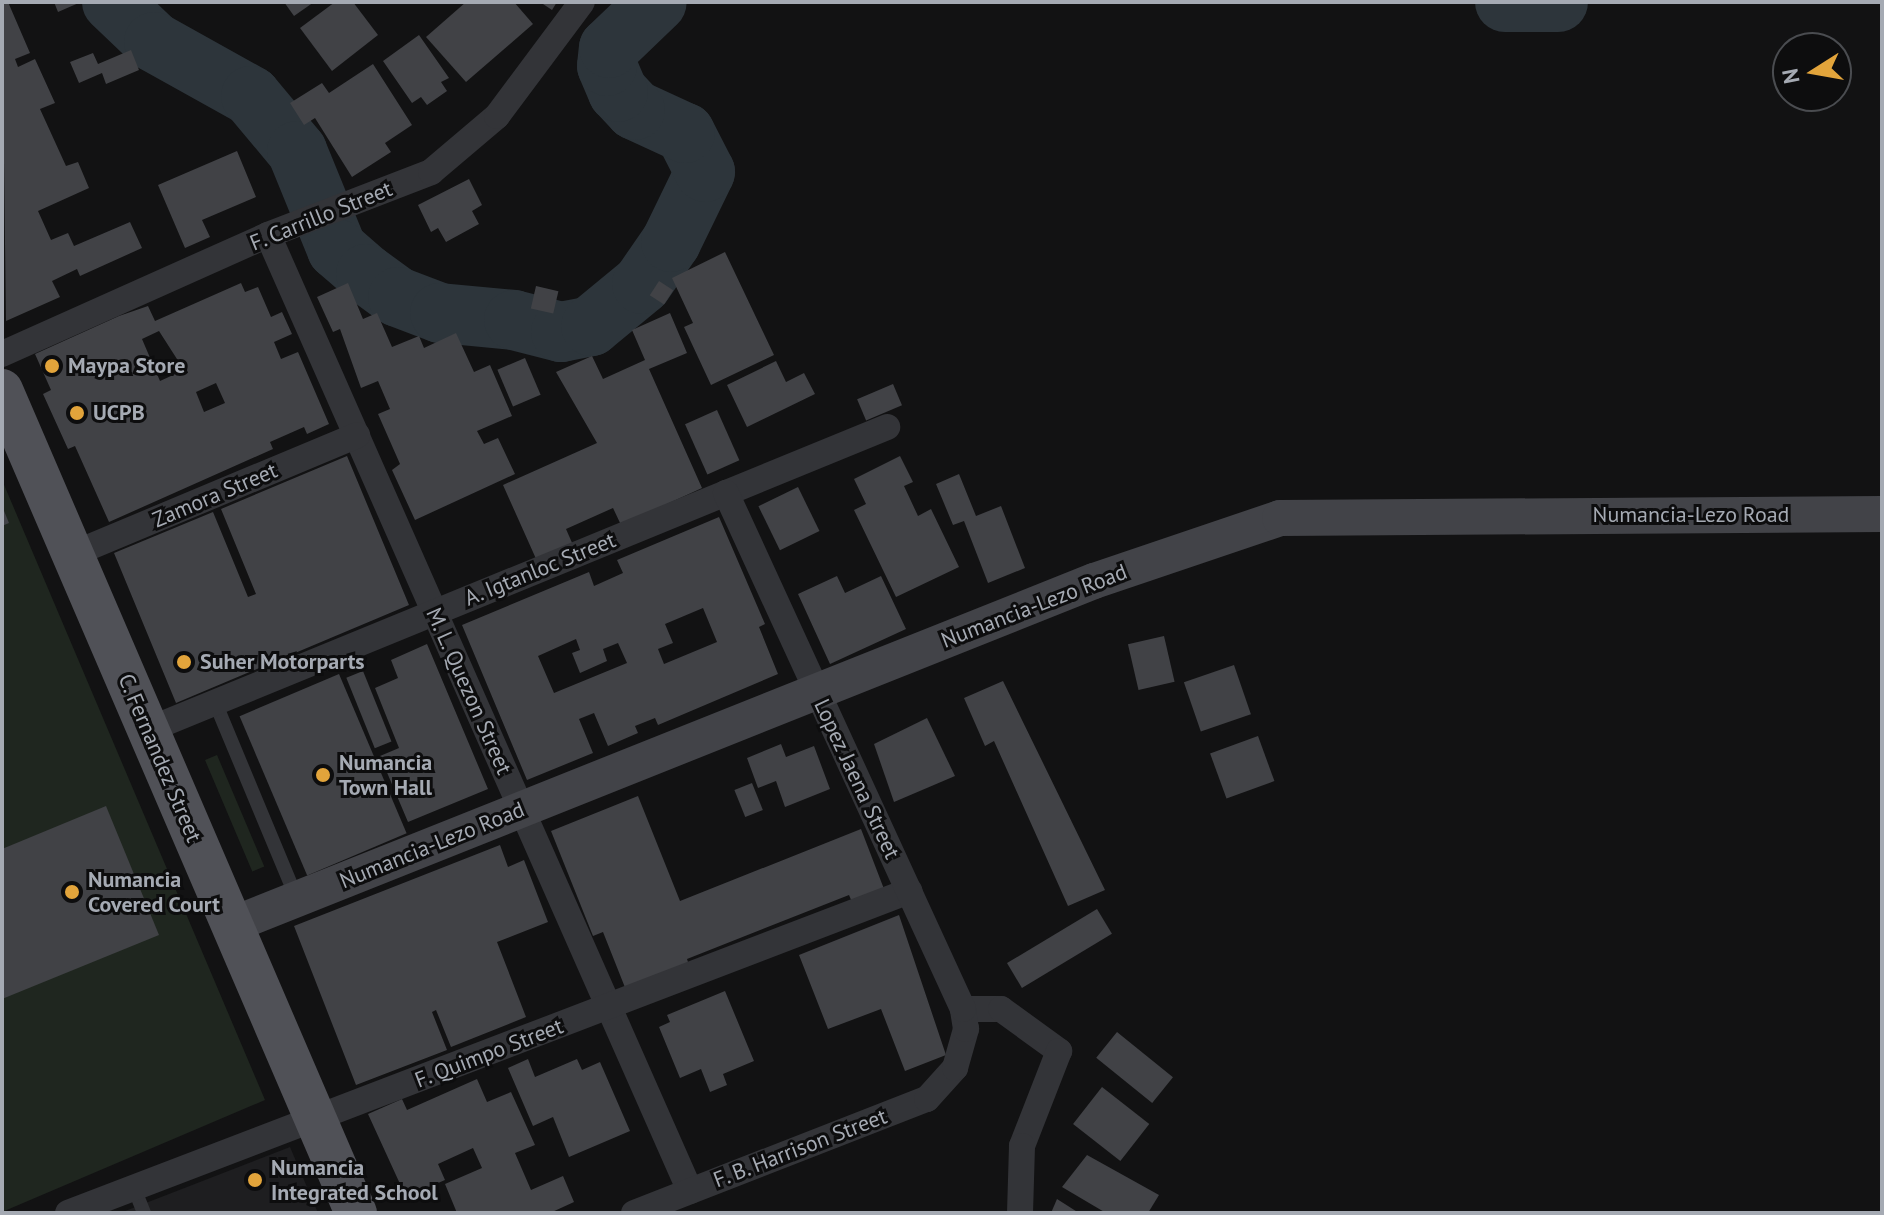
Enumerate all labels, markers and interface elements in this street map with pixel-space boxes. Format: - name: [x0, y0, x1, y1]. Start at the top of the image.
- north arrow: [1772, 32, 1852, 112]
- text: N: [1775, 66, 1806, 86]
- street label: F. Carrillo Street: [245, 175, 397, 257]
- place label: Maypa Store: [68, 353, 185, 379]
- marker: Maypa Store: [43, 357, 61, 375]
- place label: UCPB: [93, 400, 145, 426]
- marker: UCPB: [68, 404, 86, 422]
- street label: Zamora Street: [149, 457, 281, 533]
- street label: Numancia-Lezo Road: [1593, 502, 1789, 528]
- street label: A. Igtanloc Street: [460, 526, 620, 612]
- street label: Numancia-Lezo Road: [937, 558, 1131, 654]
- street label: M. L. Quezon Street: [420, 602, 518, 780]
- place label: Suher Motorparts: [200, 649, 365, 675]
- marker: Suher Motorparts: [175, 653, 193, 671]
- street label: C. Fernandez Street: [112, 669, 208, 847]
- street label: Lopez Jaena Street: [808, 695, 906, 863]
- place label: Numancia Town Hall: [339, 749, 432, 800]
- marker: Numancia Town Hall: [314, 766, 332, 784]
- street label: Numancia-Lezo Road: [336, 796, 528, 894]
- place label: Numancia Covered Court: [88, 866, 220, 918]
- marker: Numancia Covered Court: [63, 883, 81, 901]
- street label: F. Quimpo Street: [410, 1012, 568, 1094]
- street label: F. B. Harrison Street: [708, 1102, 892, 1194]
- place label: Numancia Integrated School: [271, 1154, 438, 1206]
- marker: Numancia Integrated School: [246, 1171, 264, 1189]

